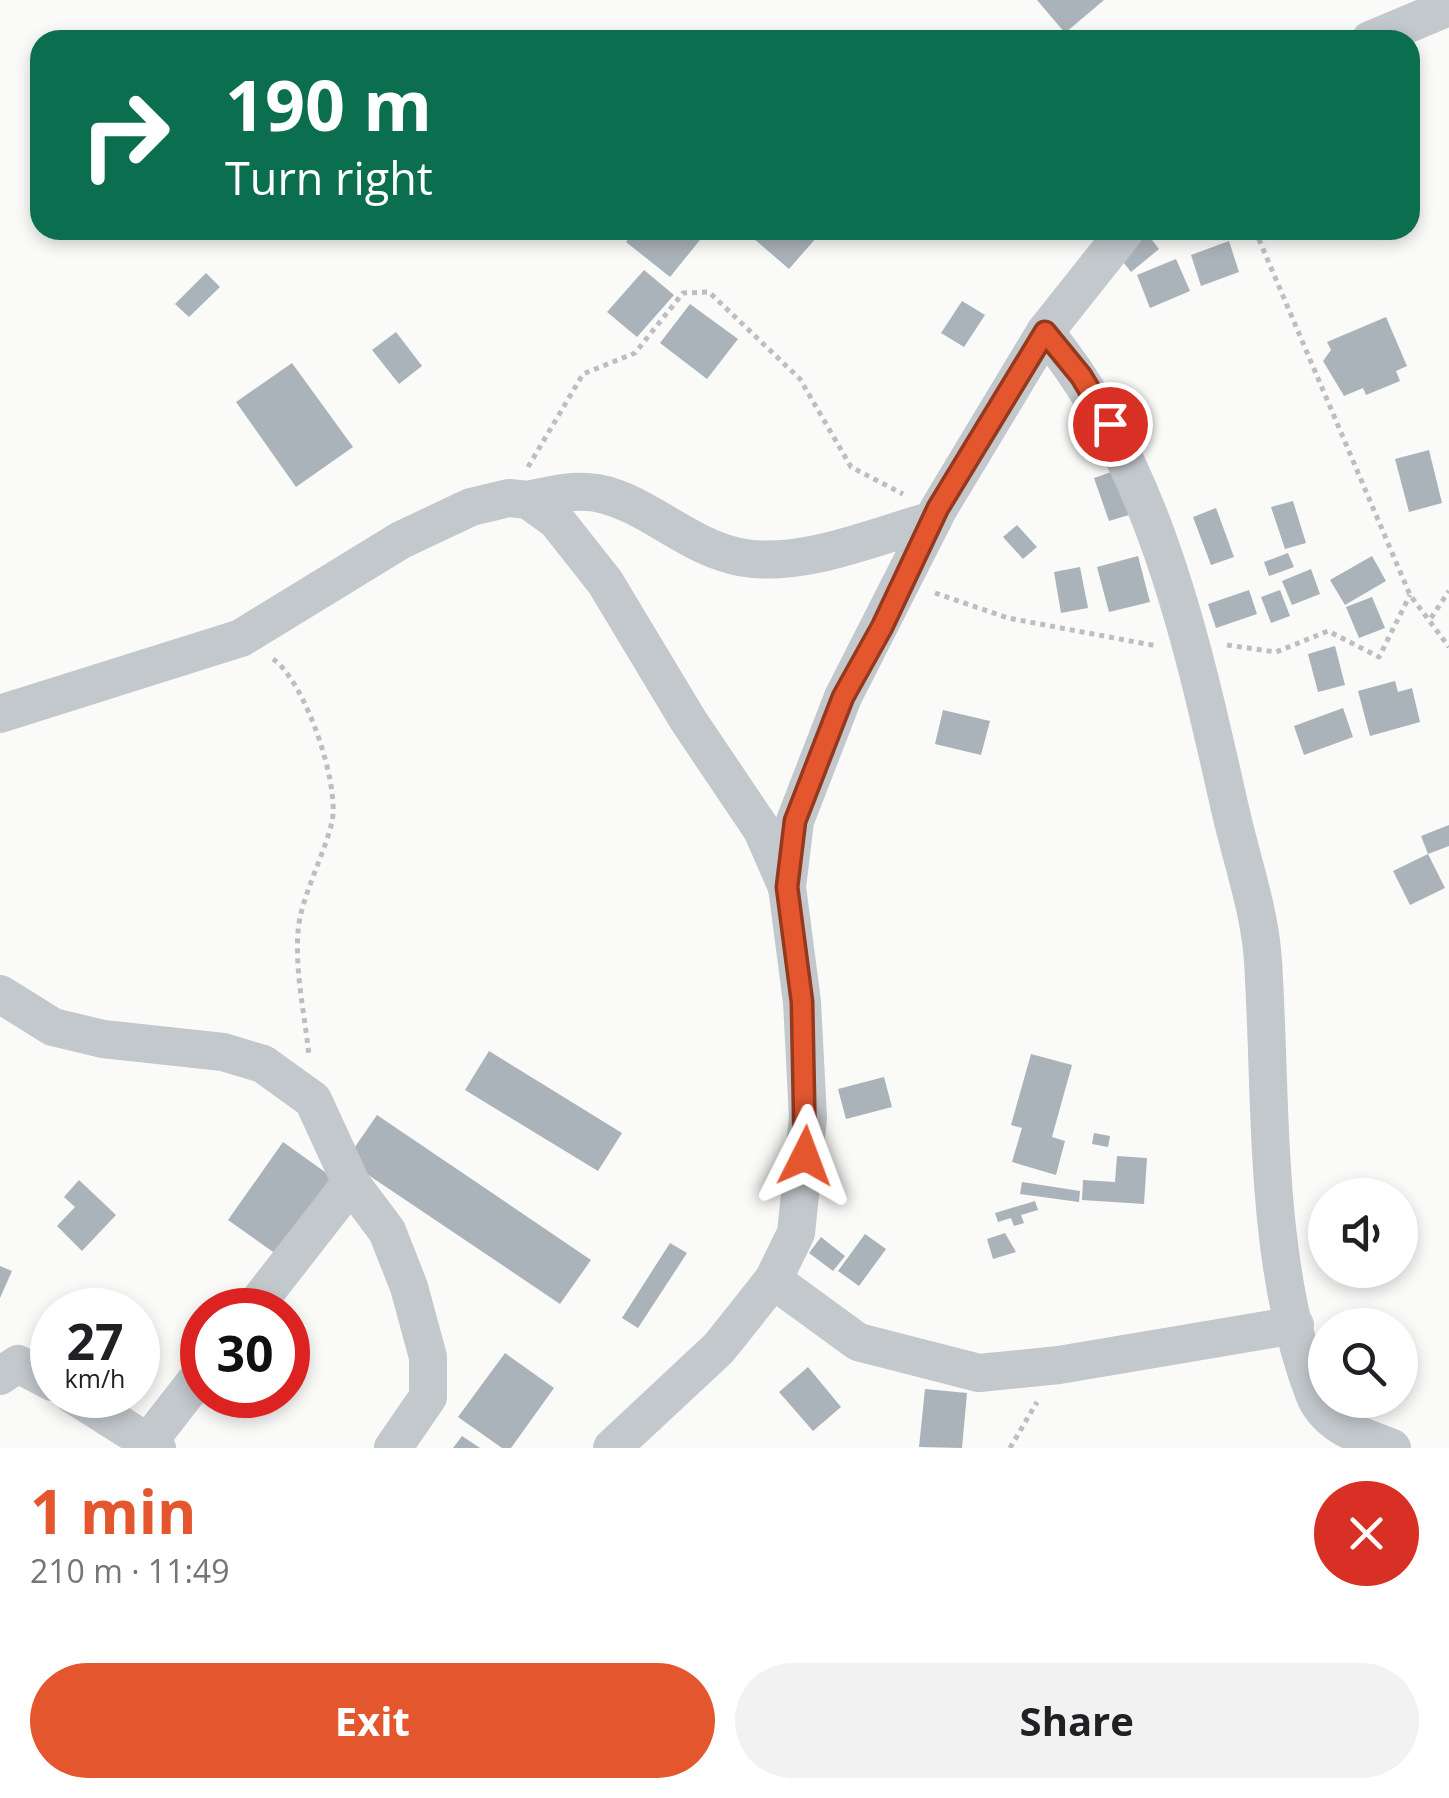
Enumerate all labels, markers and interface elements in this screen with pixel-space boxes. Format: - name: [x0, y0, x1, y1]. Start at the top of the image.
- text: 190 m: [225, 56, 432, 152]
- icon: right: [60, 70, 190, 200]
- text: Turn right: [225, 147, 433, 208]
- pin: [1068, 382, 1153, 467]
- icon: arrive: [1083, 397, 1138, 452]
- position arrow: [753, 1104, 857, 1208]
- map controls: [1308, 1178, 1418, 1418]
- button: sound: [1308, 1178, 1418, 1288]
- speed limit sign: 30: [180, 1288, 310, 1418]
- text: 27: [66, 1307, 124, 1375]
- button: search: [1308, 1308, 1418, 1418]
- text: km/h: [65, 1361, 125, 1395]
- text: 1 min: [30, 1470, 197, 1552]
- button: close: [1314, 1481, 1419, 1586]
- text: 210 m · 11:49: [30, 1549, 229, 1592]
- button: Exit: [30, 1663, 715, 1778]
- button: Share: [735, 1663, 1419, 1778]

